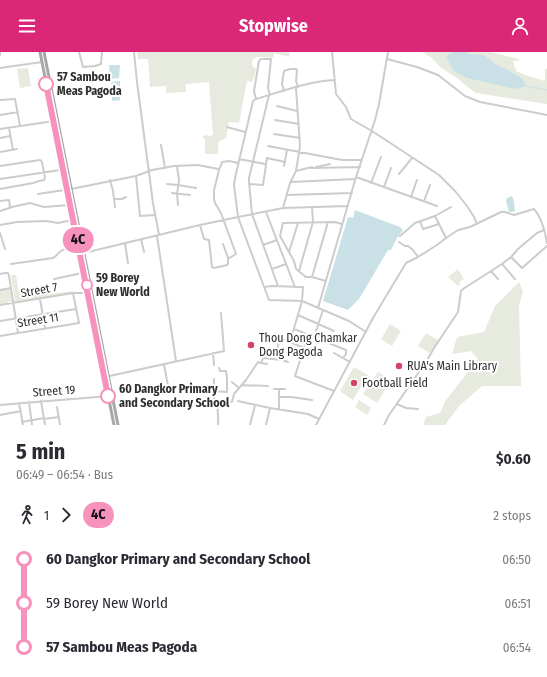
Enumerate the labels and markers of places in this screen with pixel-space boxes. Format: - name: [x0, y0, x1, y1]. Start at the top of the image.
- place label: 57 Sambou Meas Pagoda: [57, 70, 122, 98]
- marker: 57 Sambou Meas Pagoda: [38, 76, 54, 92]
- place label: 59 Borey New World: [96, 271, 150, 299]
- marker: 59 Borey New World: [81, 279, 93, 291]
- place label: Thou Dong Chamkar Dong Pagoda: [259, 331, 358, 359]
- marker: Thou Dong Chamkar Dong Pagoda: [246, 340, 256, 350]
- place label: RUA's Main Library: [407, 359, 498, 373]
- marker: RUA's Main Library: [394, 361, 404, 371]
- place label: Football Field: [362, 376, 428, 390]
- marker: Football Field: [349, 378, 359, 388]
- place label: 60 Dangkor Primary and Secondary School: [119, 382, 230, 410]
- marker: 60 Dangkor Primary and Secondary School: [100, 388, 116, 404]

